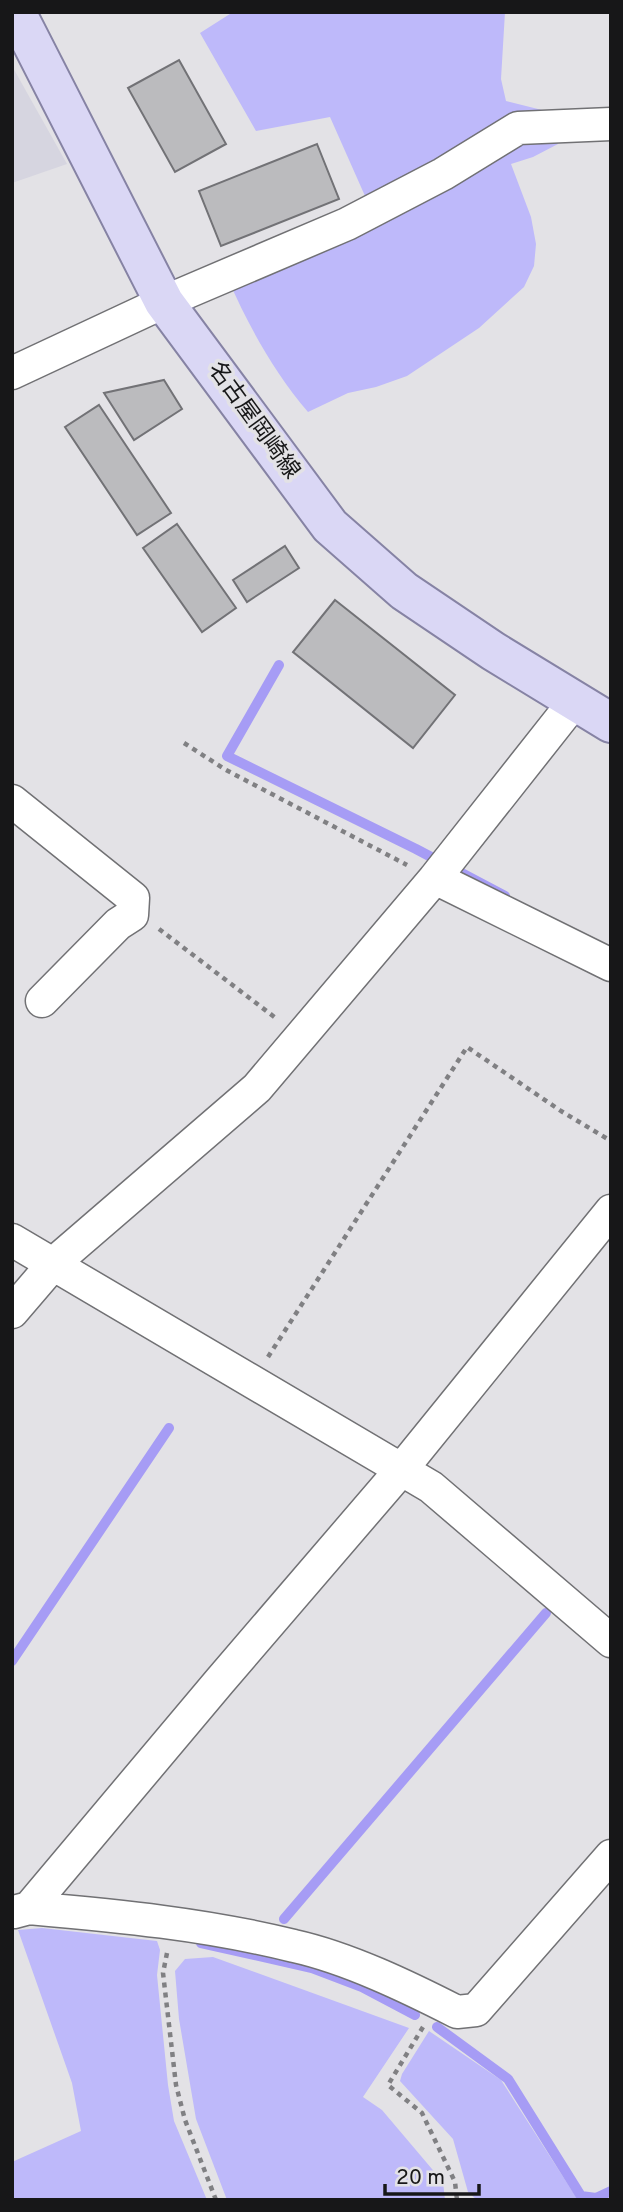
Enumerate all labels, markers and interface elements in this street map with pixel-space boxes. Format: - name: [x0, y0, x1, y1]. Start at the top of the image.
- street label: 名古屋岡崎線: [201, 357, 305, 485]
- scale bar: [385, 2152, 480, 2196]
- text: 20 m: [396, 2165, 445, 2192]

